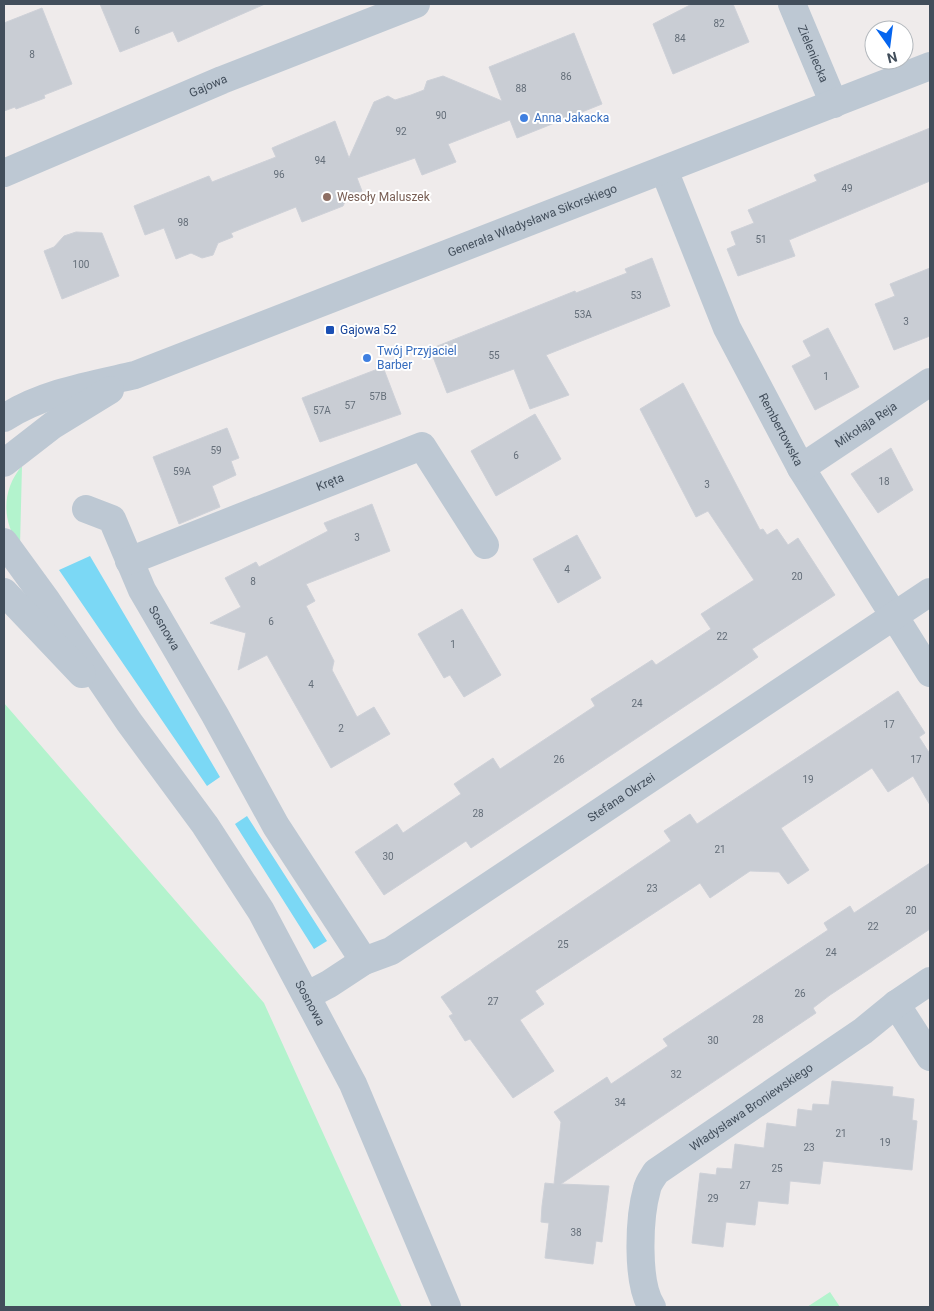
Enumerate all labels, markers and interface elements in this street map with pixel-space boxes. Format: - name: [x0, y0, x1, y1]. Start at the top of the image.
- house number: 82: [713, 18, 725, 29]
- north arrow: [864, 20, 914, 70]
- street label: Zieleniecka: [795, 23, 831, 84]
- house number: 6: [134, 25, 140, 36]
- house number: 84: [674, 33, 686, 44]
- house number: 8: [29, 49, 35, 60]
- text: N: [885, 49, 899, 67]
- house number: 86: [560, 71, 572, 82]
- street label: Gajowa: [187, 72, 229, 100]
- house number: 88: [515, 83, 527, 94]
- house number: 90: [435, 110, 447, 121]
- place label: Anna Jakacka: [534, 111, 609, 125]
- marker: Anna Jakacka: [518, 112, 530, 124]
- house number: 92: [395, 126, 407, 137]
- house number: 94: [314, 155, 326, 166]
- house number: 96: [273, 169, 285, 180]
- street label: Generała Władysława Sikorskiego: [446, 181, 619, 260]
- house number: 49: [841, 183, 853, 194]
- place label: Wesoły Maluszek: [337, 190, 431, 204]
- marker: Wesoły Maluszek: [321, 191, 333, 203]
- house number: 98: [177, 217, 189, 228]
- house number: 51: [755, 234, 767, 245]
- house number: 100: [73, 259, 90, 270]
- house number: 53: [630, 290, 642, 301]
- house number: 53A: [574, 309, 592, 320]
- house number: 3: [903, 316, 909, 327]
- place label: Gajowa 52: [340, 323, 397, 337]
- marker: Gajowa 52: [324, 324, 336, 336]
- place label: Twój Przyjaciel Barber: [377, 344, 457, 372]
- house number: 55: [488, 350, 500, 361]
- marker: Twój Przyjaciel Barber: [361, 352, 373, 364]
- house number: 1: [823, 371, 829, 382]
- house number: 57B: [369, 391, 387, 402]
- street label: Rembertowska: [756, 391, 806, 468]
- street label: Mikołaja Reja: [832, 399, 900, 450]
- house number: 57: [344, 400, 356, 411]
- house number: 57A: [313, 405, 331, 416]
- house number: 59: [210, 445, 222, 456]
- house number: 6: [513, 450, 519, 461]
- house number: 59A: [173, 466, 191, 477]
- street label: Kręta: [314, 470, 346, 494]
- house number: 18: [878, 476, 890, 487]
- house number: 3: [704, 479, 710, 490]
- house number: 3: [354, 532, 360, 543]
- house number: 4: [564, 564, 570, 575]
- house number: 20: [791, 571, 803, 582]
- house number: 8: [250, 576, 256, 587]
- street label: Sosnowa: [146, 603, 183, 653]
- house number: 6: [268, 616, 274, 627]
- house number: 22: [716, 631, 728, 642]
- house number: 1: [450, 639, 456, 650]
- house number: 4: [308, 679, 314, 690]
- house number: 24: [631, 698, 643, 709]
- house number: 17: [883, 719, 895, 730]
- house number: 2: [338, 723, 344, 734]
- house number: 26: [553, 754, 565, 765]
- house number: 17: [910, 754, 922, 765]
- street label: Stefana Okrzei: [585, 770, 658, 825]
- house number: 19: [802, 774, 814, 785]
- house number: 28: [472, 808, 484, 819]
- house number: 21: [714, 844, 726, 855]
- house number: 30: [382, 851, 394, 862]
- house number: 23: [646, 883, 658, 894]
- house number: 20: [905, 905, 917, 916]
- house number: 22: [867, 921, 879, 932]
- house number: 25: [557, 939, 569, 950]
- house number: 24: [825, 947, 837, 958]
- street label: Sosnowa: [292, 978, 328, 1028]
- house number: 26: [794, 988, 806, 999]
- house number: 27: [487, 996, 499, 1007]
- house number: 28: [752, 1014, 764, 1025]
- house number: 30: [707, 1035, 719, 1046]
- street label: Władysława Broniewskiego: [687, 1060, 816, 1154]
- house number: 32: [670, 1069, 682, 1080]
- house number: 34: [614, 1097, 626, 1108]
- house number: 21: [835, 1128, 847, 1139]
- house number: 19: [879, 1137, 891, 1148]
- house number: 23: [803, 1142, 815, 1153]
- house number: 25: [771, 1163, 783, 1174]
- house number: 27: [739, 1180, 751, 1191]
- house number: 29: [707, 1193, 719, 1204]
- house number: 38: [570, 1227, 582, 1238]

